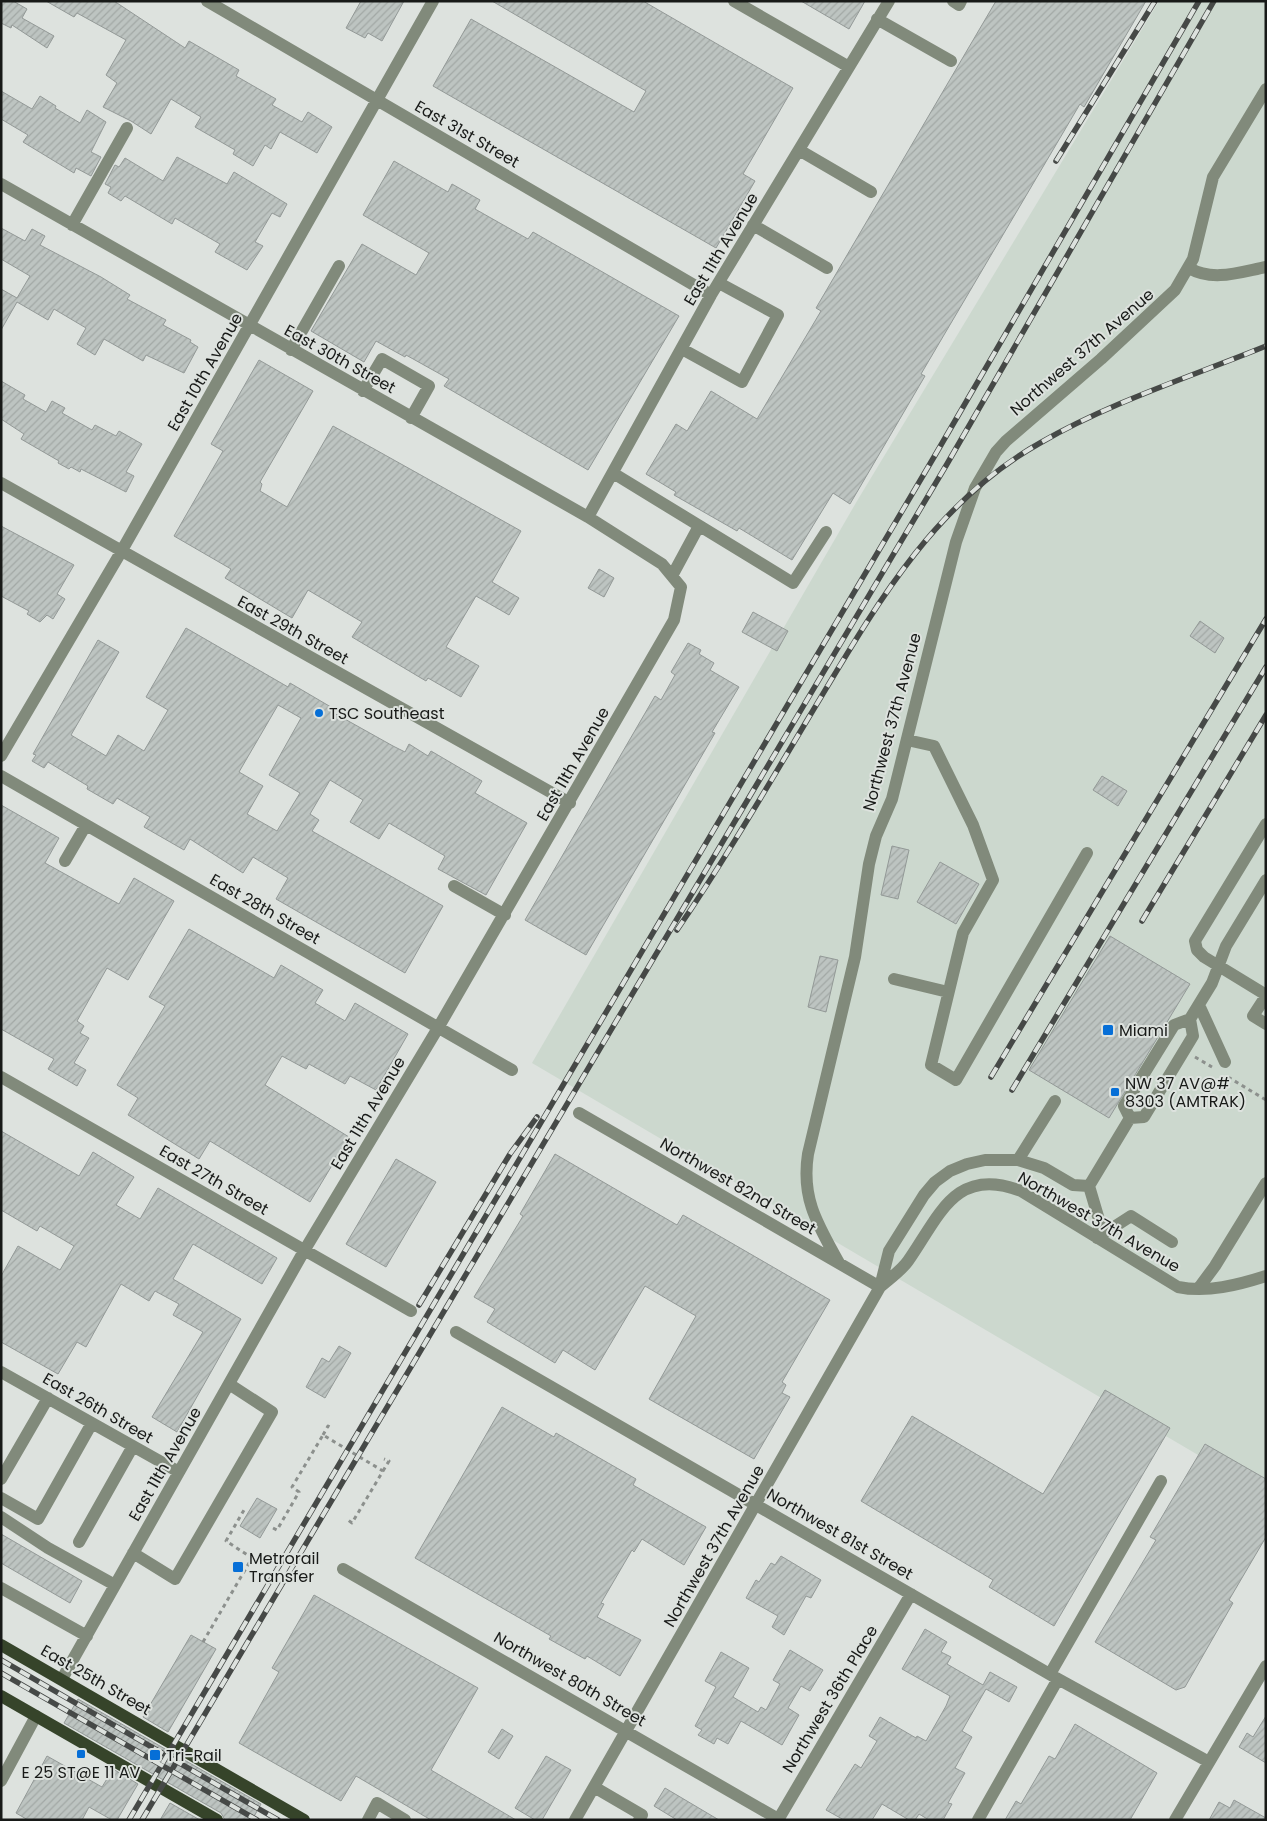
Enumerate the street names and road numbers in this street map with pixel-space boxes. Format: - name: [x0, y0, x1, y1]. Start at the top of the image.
- street label: East 31st Street: [410, 95, 524, 173]
- street label: East 11th Avenue: [678, 188, 764, 310]
- street label: Northwest 37th Avenue: [1005, 283, 1159, 421]
- street label: East 10th Avenue: [162, 309, 248, 435]
- street label: East 30th Street: [280, 319, 400, 399]
- street label: East 29th Street: [233, 590, 353, 670]
- street label: Northwest 37th Avenue: [857, 630, 927, 814]
- street label: East 11th Avenue: [531, 703, 615, 825]
- street label: East 28th Street: [206, 868, 325, 950]
- street label: East 11th Avenue: [325, 1052, 411, 1174]
- street label: Northwest 82nd Street: [656, 1132, 820, 1240]
- street label: East 27th Street: [155, 1139, 273, 1221]
- street label: Northwest 37th Avenue: [1014, 1166, 1184, 1278]
- street label: East 26th Street: [39, 1367, 158, 1449]
- street label: East 11th Avenue: [123, 1403, 207, 1525]
- street label: Northwest 37th Avenue: [658, 1461, 770, 1631]
- street label: Northwest 81st Street: [763, 1483, 918, 1585]
- street label: Northwest 36th Place: [777, 1621, 883, 1777]
- street label: Northwest 80th Street: [490, 1626, 651, 1732]
- street label: East 25th Street: [37, 1639, 156, 1721]

